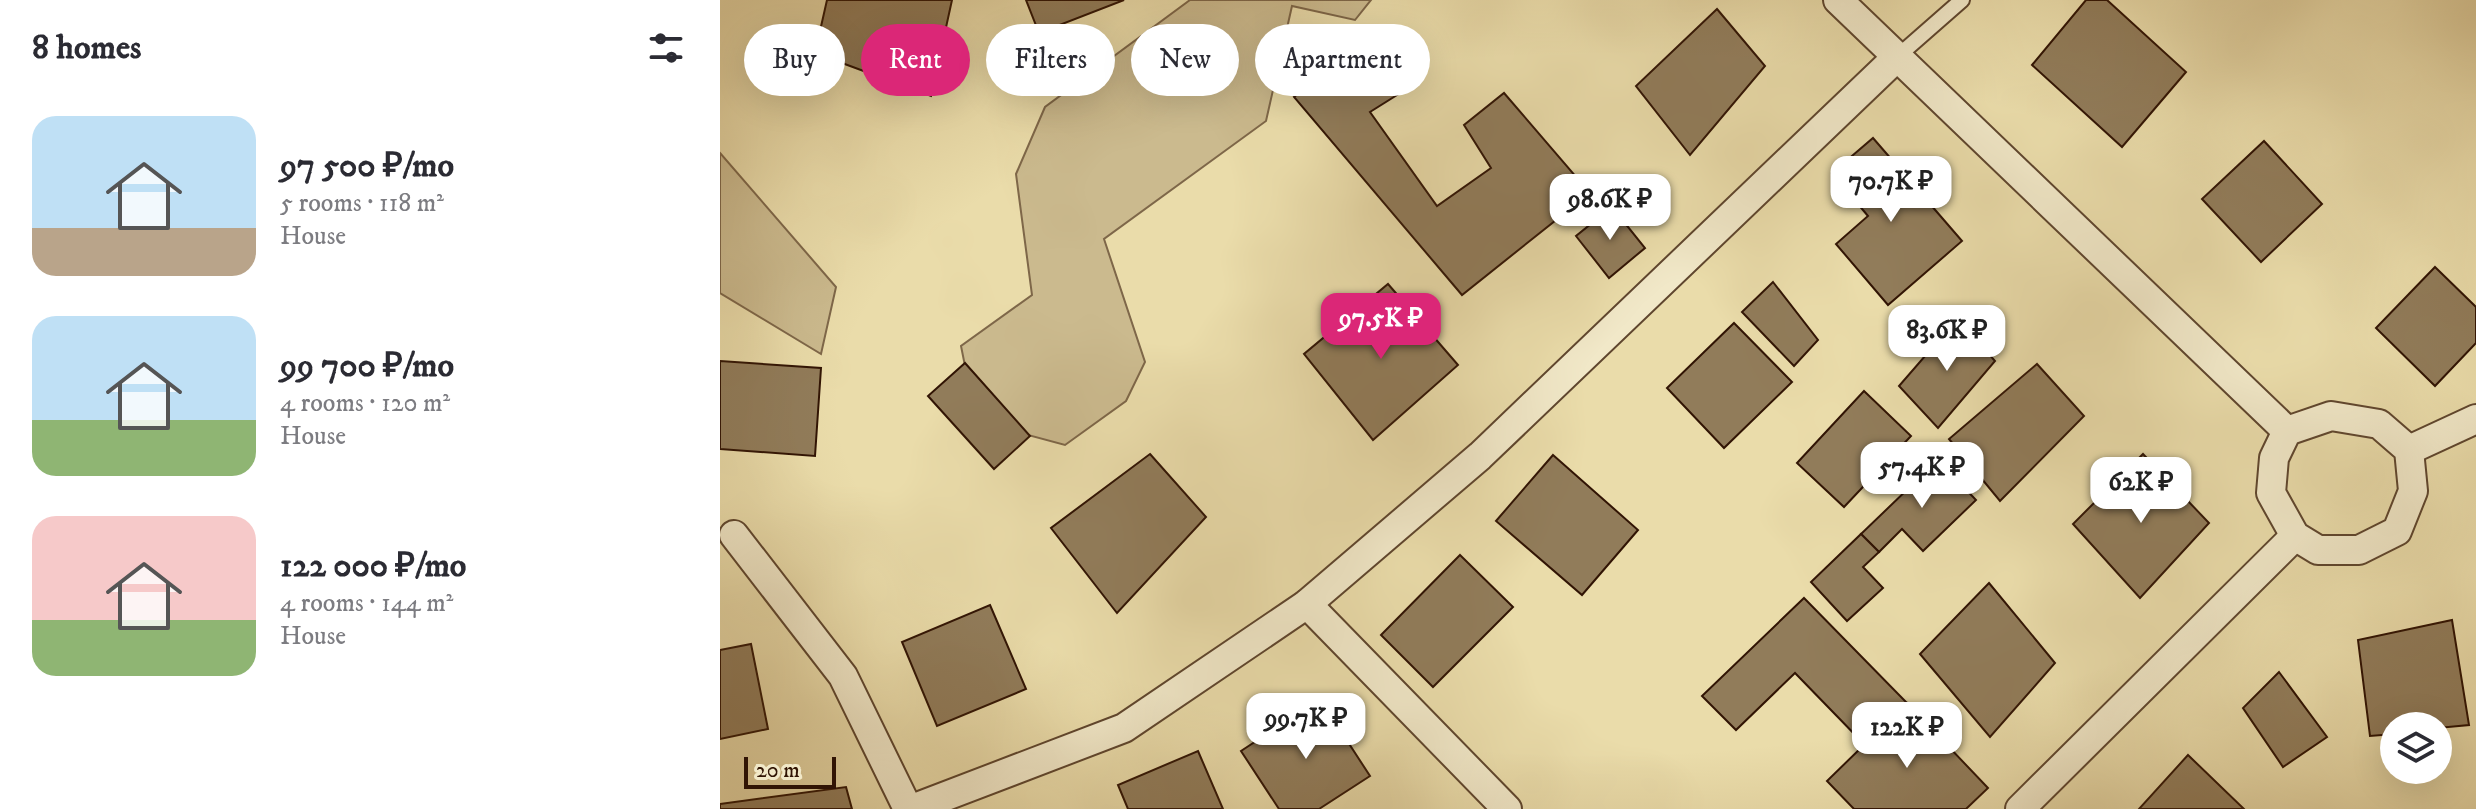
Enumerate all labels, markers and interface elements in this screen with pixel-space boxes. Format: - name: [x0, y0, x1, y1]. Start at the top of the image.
- chip: Buy: [744, 24, 845, 96]
- chip: Rent: [861, 24, 970, 96]
- chip: Filters: [986, 24, 1115, 96]
- chip: New: [1131, 24, 1239, 96]
- chip: Apartment: [1255, 24, 1430, 96]
- icon: filters: [644, 26, 688, 70]
- text: 8 homes: [32, 27, 141, 69]
- text: 97 500 ₽/mo: [280, 145, 454, 187]
- icon: home: [96, 148, 192, 244]
- pin: 70.7K ₽: [1817, 156, 1965, 224]
- text: 70.7K ₽: [1849, 165, 1933, 198]
- pin: 98.6K ₽: [1536, 174, 1684, 242]
- text: 98.6K ₽: [1568, 183, 1652, 216]
- text: 5 rooms · 118 m²: [280, 187, 444, 220]
- text: House: [280, 220, 346, 253]
- pin: 97.5K ₽: [1307, 293, 1455, 361]
- text: 97.5K ₽: [1339, 302, 1423, 335]
- pin: 83.6K ₽: [1873, 305, 2021, 373]
- text: 83.6K ₽: [1906, 314, 1988, 347]
- text: 99 700 ₽/mo: [280, 345, 454, 387]
- icon: home: [96, 348, 192, 444]
- text: 4 rooms · 120 m²: [280, 387, 450, 420]
- text: House: [280, 420, 346, 453]
- pin: 57.4K ₽: [1848, 442, 1996, 510]
- text: 57.4K ₽: [1879, 451, 1965, 484]
- pin: 62K ₽: [2085, 457, 2197, 525]
- text: 62K ₽: [2108, 466, 2174, 499]
- text: 122 000 ₽/mo: [280, 545, 466, 587]
- icon: home: [96, 548, 192, 644]
- text: 4 rooms · 144 m²: [280, 587, 453, 620]
- text: House: [280, 620, 346, 653]
- pin: 99.7K ₽: [1232, 693, 1380, 761]
- text: 99.7K ₽: [1264, 702, 1348, 735]
- pin: 122K ₽: [1842, 702, 1972, 770]
- text: 122K ₽: [1870, 711, 1944, 744]
- map controls: [2380, 712, 2452, 784]
- button: layers: [2380, 712, 2452, 784]
- scale bar: [744, 753, 836, 789]
- text: 20 m: [756, 757, 800, 784]

